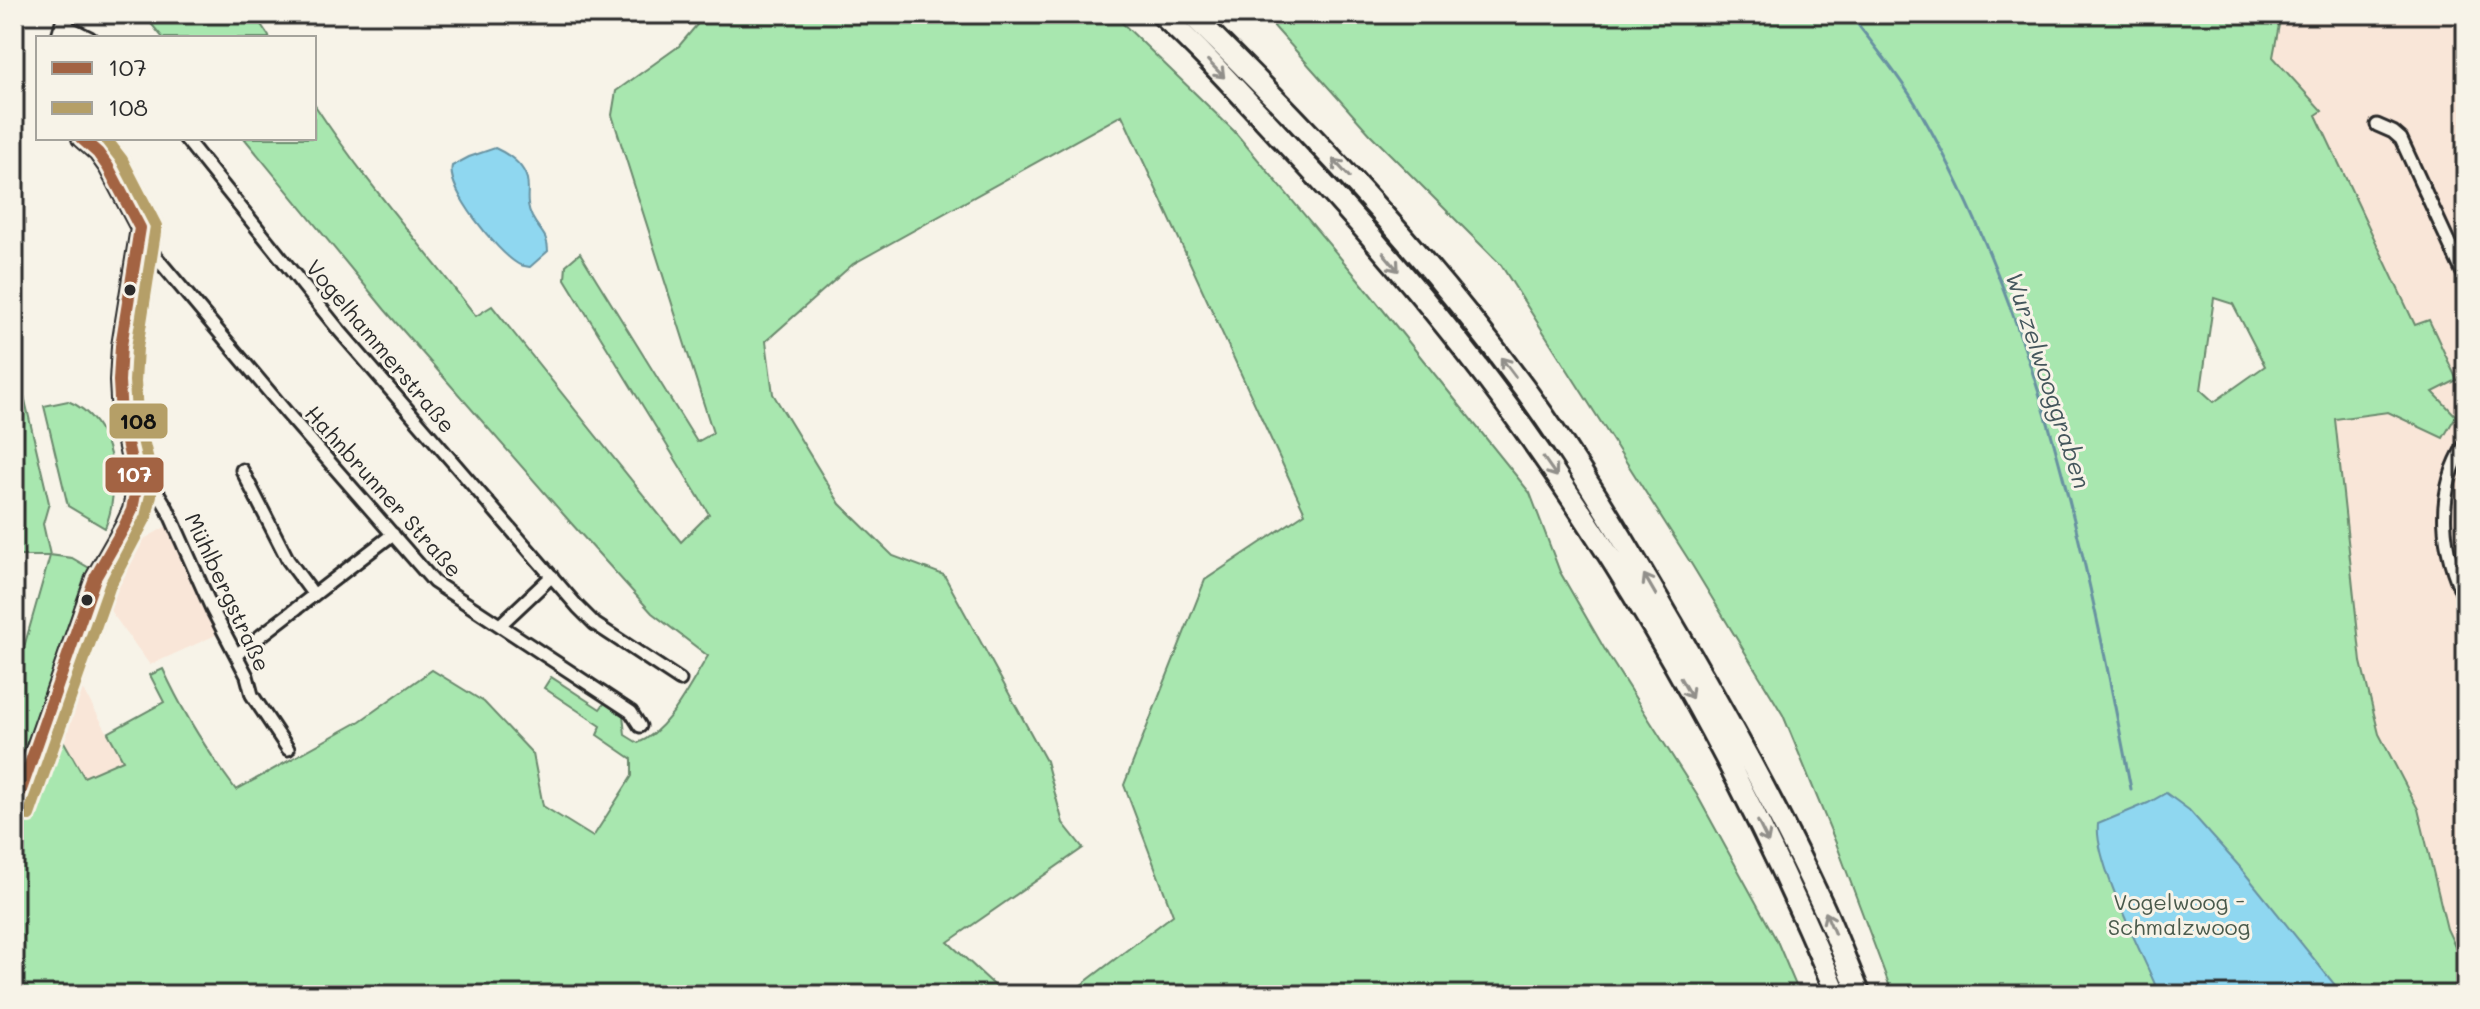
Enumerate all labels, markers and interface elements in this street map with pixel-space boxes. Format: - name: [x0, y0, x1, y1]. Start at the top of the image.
- legend: [36, 36, 316, 140]
- text: 107: [108, 51, 147, 82]
- one-way arrow: [1206, 59, 1225, 78]
- text: 108: [108, 91, 148, 122]
- one-way arrow: [1331, 158, 1350, 178]
- one-way arrow: [1382, 251, 1400, 271]
- street label: Vogelhammerstraße: [300, 253, 462, 439]
- water label: Wurzelwooggraben: [1999, 268, 2099, 492]
- unlabelled marker: [122, 282, 138, 298]
- one-way arrow: [1499, 357, 1516, 378]
- street label: Hahnbrunner Straße: [299, 399, 469, 583]
- line badge: 108: [108, 402, 169, 440]
- text: 108: [119, 406, 157, 435]
- one-way arrow: [1542, 455, 1558, 477]
- line badge: 107: [104, 456, 165, 494]
- text: 107: [116, 459, 152, 488]
- street label: Mühlbergstraße: [179, 508, 277, 676]
- one-way arrow: [1642, 574, 1658, 597]
- unlabelled marker: [79, 592, 95, 608]
- one-way arrow: [1679, 676, 1694, 700]
- one-way arrow: [1756, 820, 1771, 844]
- park label: Vogelwoog - Schmalzwoog: [2108, 887, 2250, 941]
- one-way arrow: [1821, 911, 1836, 936]

